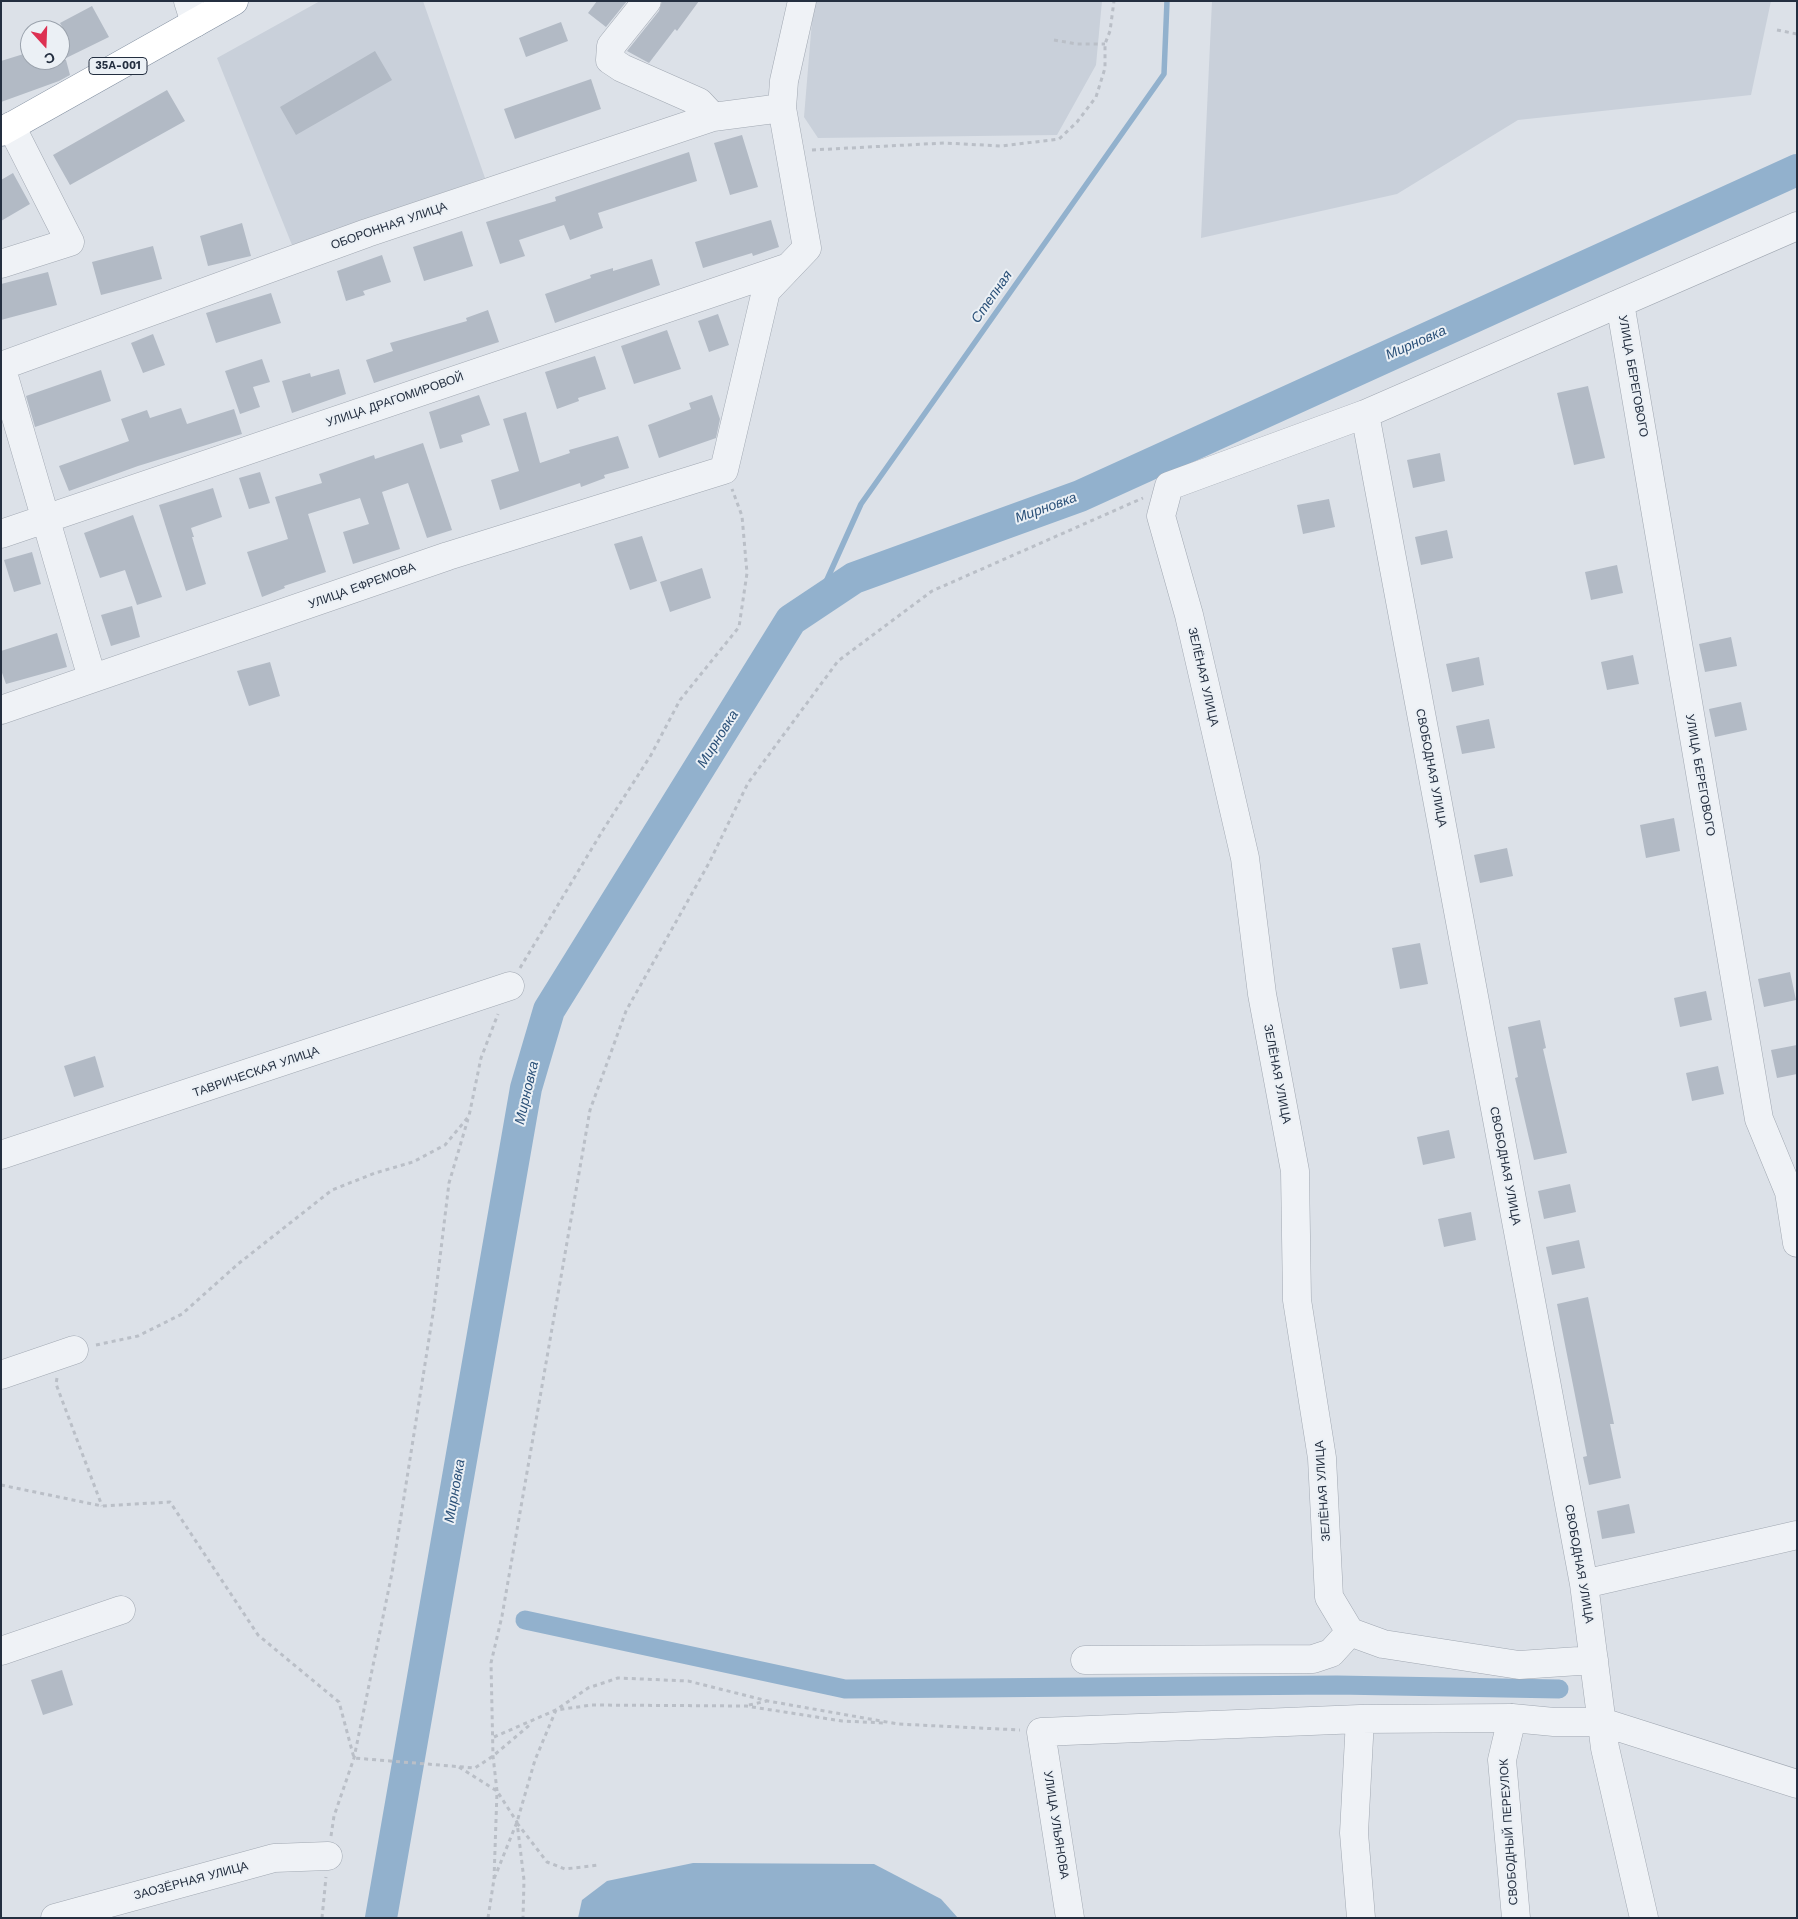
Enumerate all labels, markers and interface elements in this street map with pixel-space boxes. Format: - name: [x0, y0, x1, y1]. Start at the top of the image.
- north arrow: [20, 20, 70, 70]
- text: С: [42, 49, 57, 67]
- road number: 35А-001: [89, 58, 147, 74]
- street label: ОБОРОННАЯ УЛИЦА: [329, 199, 449, 253]
- water label: Степная: [968, 268, 1016, 326]
- street label: УЛИЦА БЕРЕГОВОГО: [1615, 314, 1651, 438]
- water label: Мирновка: [1383, 322, 1449, 364]
- street label: УЛИЦА ДРАГОМИРОВОЙ: [324, 370, 466, 430]
- water label: Мирновка: [1013, 489, 1079, 527]
- street label: УЛИЦА ЕФРЕМОВА: [307, 560, 417, 612]
- street label: ЗЕЛЁНАЯ УЛИЦА: [1185, 626, 1221, 728]
- water label: Мирновка: [694, 707, 742, 771]
- street label: СВОБОДНАЯ УЛИЦА: [1412, 707, 1450, 829]
- street label: УЛИЦА БЕРЕГОВОГО: [1682, 713, 1718, 837]
- street label: ЗЕЛЁНАЯ УЛИЦА: [1260, 1023, 1294, 1125]
- street label: ТАВРИЧЕСКАЯ УЛИЦА: [191, 1044, 321, 1100]
- water label: Мирновка: [512, 1060, 542, 1126]
- street label: СВОБОДНАЯ УЛИЦА: [1486, 1105, 1524, 1227]
- street label: ЗЕЛЁНАЯ УЛИЦА: [1312, 1440, 1334, 1542]
- water label: Мирновка: [441, 1458, 469, 1524]
- street label: СВОБОДНАЯ УЛИЦА: [1561, 1503, 1597, 1625]
- street label: СВОБОДНЫЙ ПЕРЕУЛОК: [1497, 1758, 1521, 1906]
- street label: УЛИЦА УЛЬЯНОВА: [1040, 1770, 1072, 1880]
- street label: ЗАОЗЁРНАЯ УЛИЦА: [132, 1859, 250, 1903]

